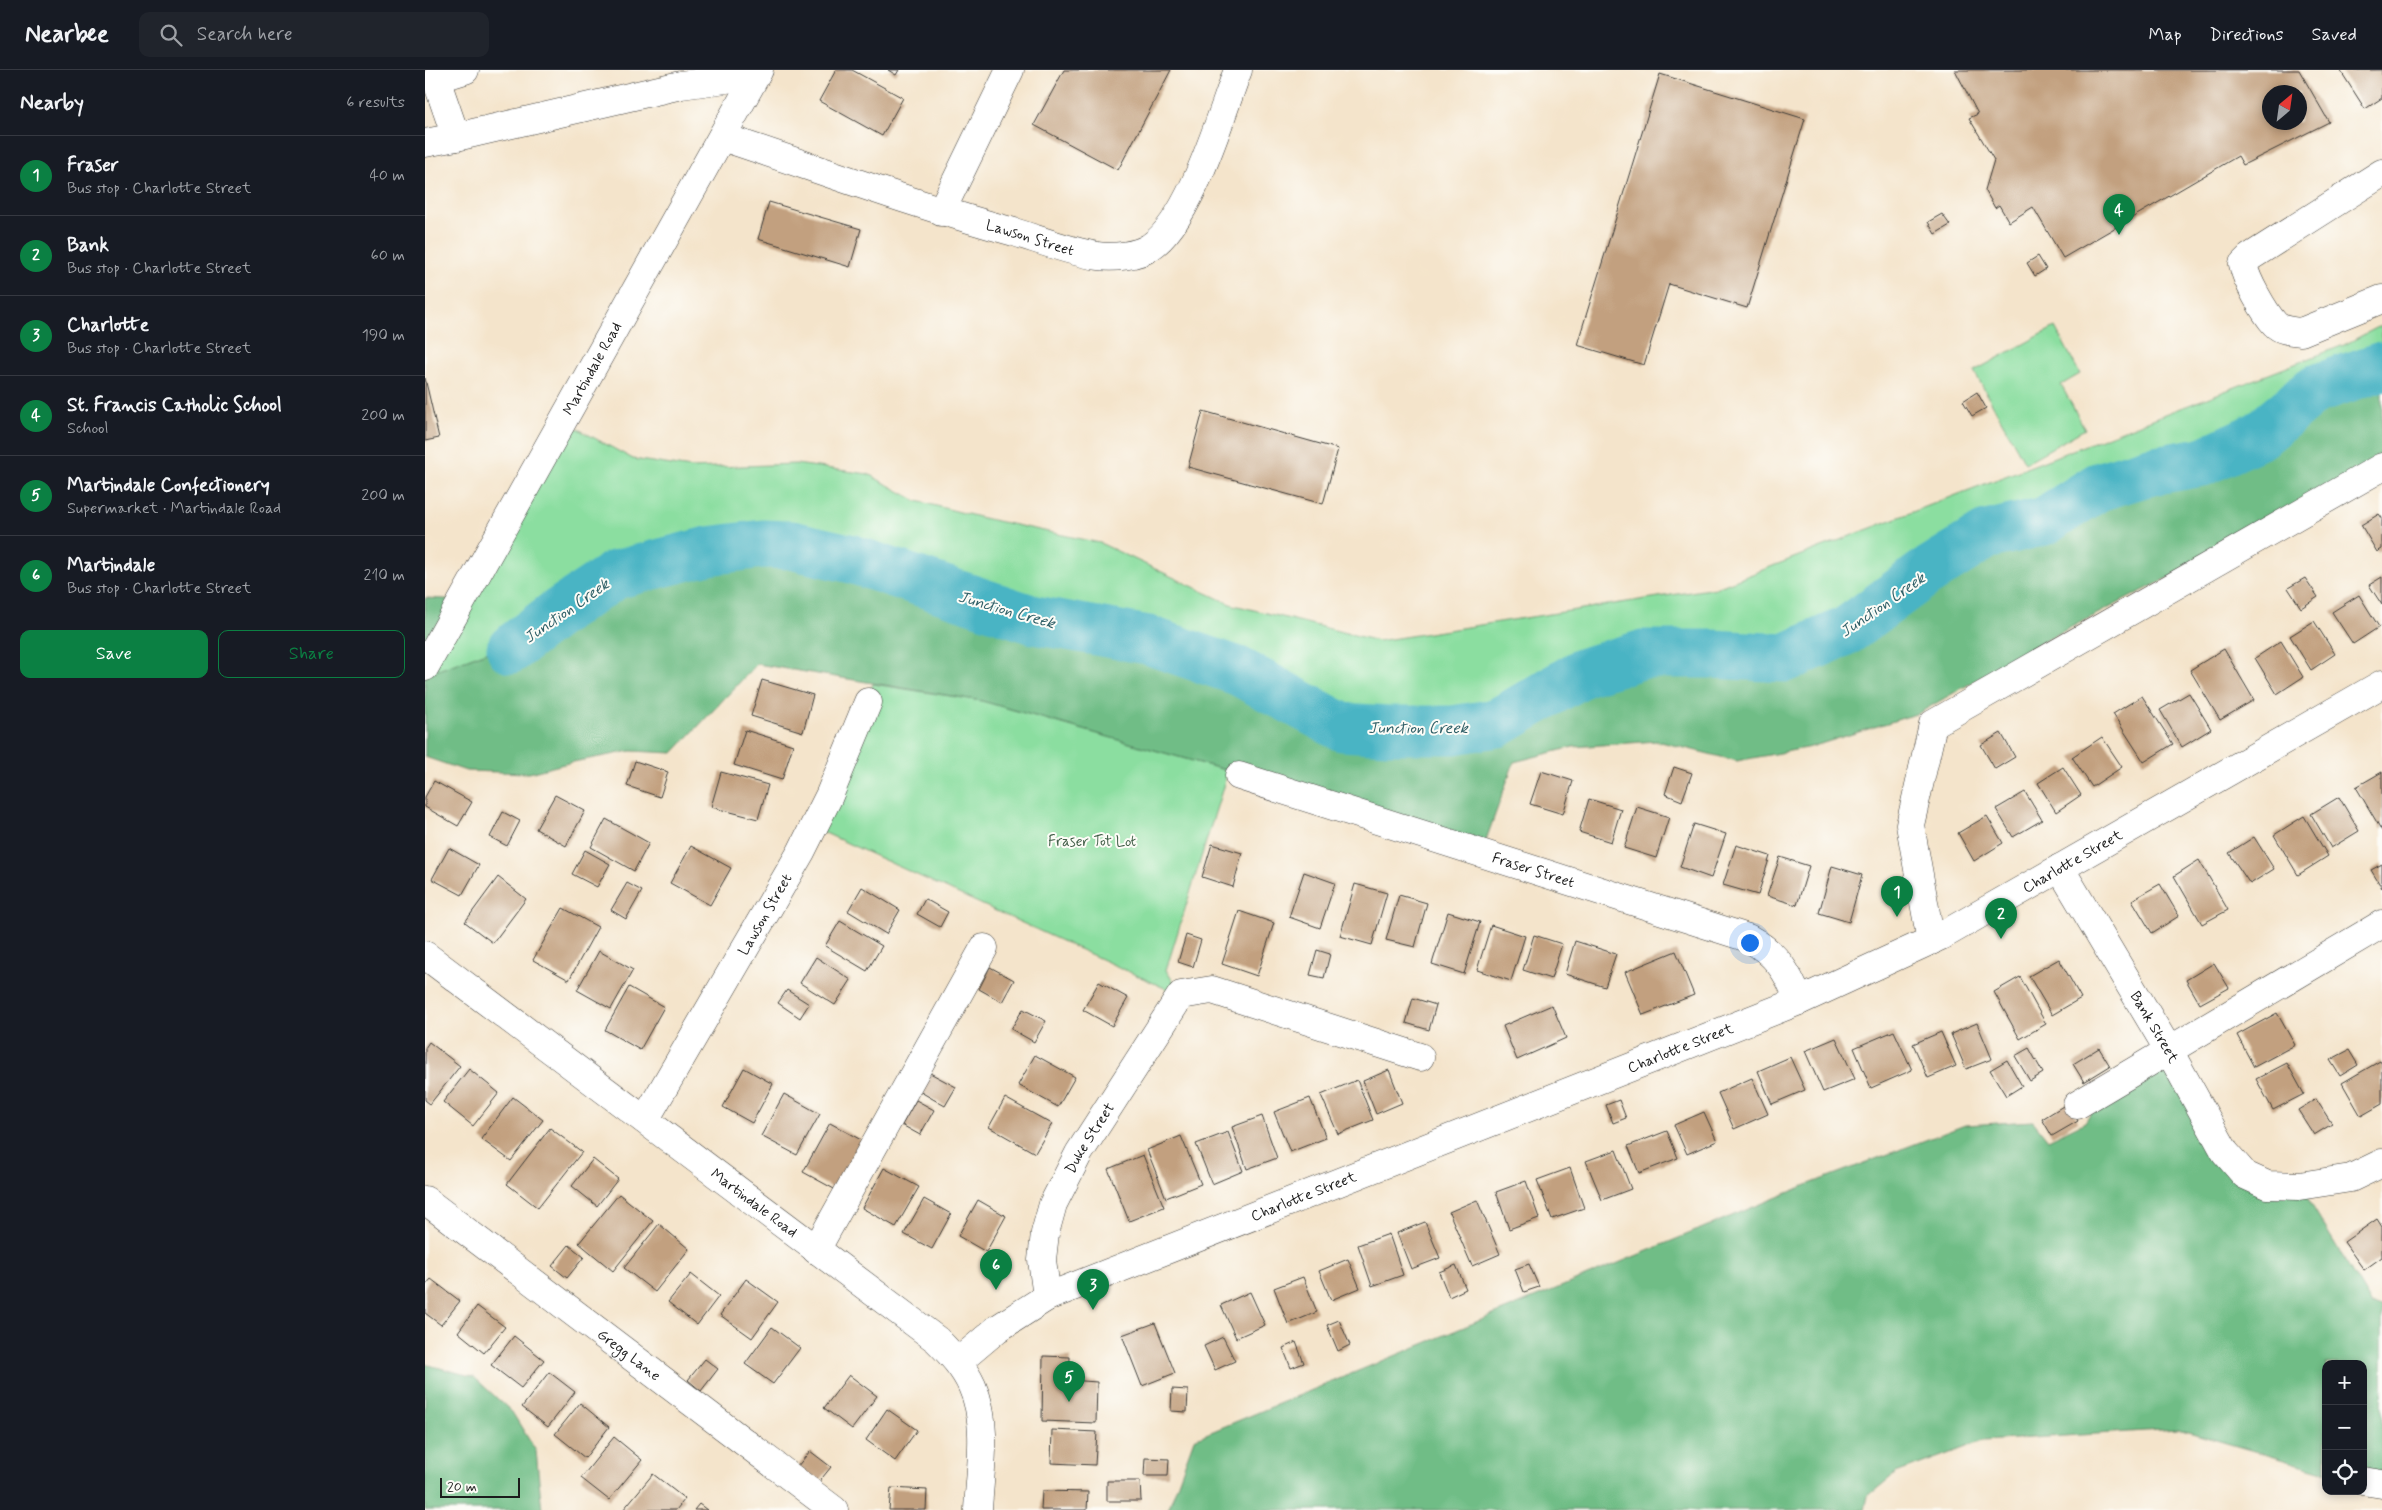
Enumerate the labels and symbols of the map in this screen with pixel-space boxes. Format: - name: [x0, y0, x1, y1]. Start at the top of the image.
- north arrow: [2262, 85, 2307, 130]
- pin: 4: [2103, 194, 2135, 235]
- street label: Lawson Street: [983, 216, 1076, 261]
- street label: Martindale Road: [559, 319, 627, 419]
- water label: Junction Creek: [1836, 568, 1930, 642]
- water label: Junction Creek: [520, 574, 614, 648]
- water label: Junction Creek: [956, 587, 1058, 635]
- water label: Junction Creek: [1368, 718, 1469, 739]
- street label: Charlotte Street: [2019, 825, 2127, 898]
- park label: Fraser Tot Lot: [1048, 832, 1136, 852]
- street label: Fraser Street: [1489, 848, 1577, 893]
- street label: Lawson Street: [734, 870, 797, 959]
- pin: 1: [1881, 876, 1913, 917]
- pin: 2: [1985, 898, 2017, 939]
- your location: [1737, 930, 1763, 956]
- street label: Bank Street: [2125, 988, 2183, 1067]
- street label: Charlotte Street: [1625, 1019, 1737, 1078]
- street label: Duke Street: [1061, 1099, 1120, 1178]
- street label: Martindale Road: [706, 1164, 801, 1243]
- street label: Charlotte Street: [1248, 1167, 1360, 1227]
- pin: 6: [980, 1249, 1012, 1290]
- pin: 3: [1077, 1269, 1109, 1310]
- street label: Gregg Lane: [593, 1325, 665, 1386]
- pin: 5: [1053, 1361, 1085, 1402]
- scale bar: [440, 1475, 520, 1498]

